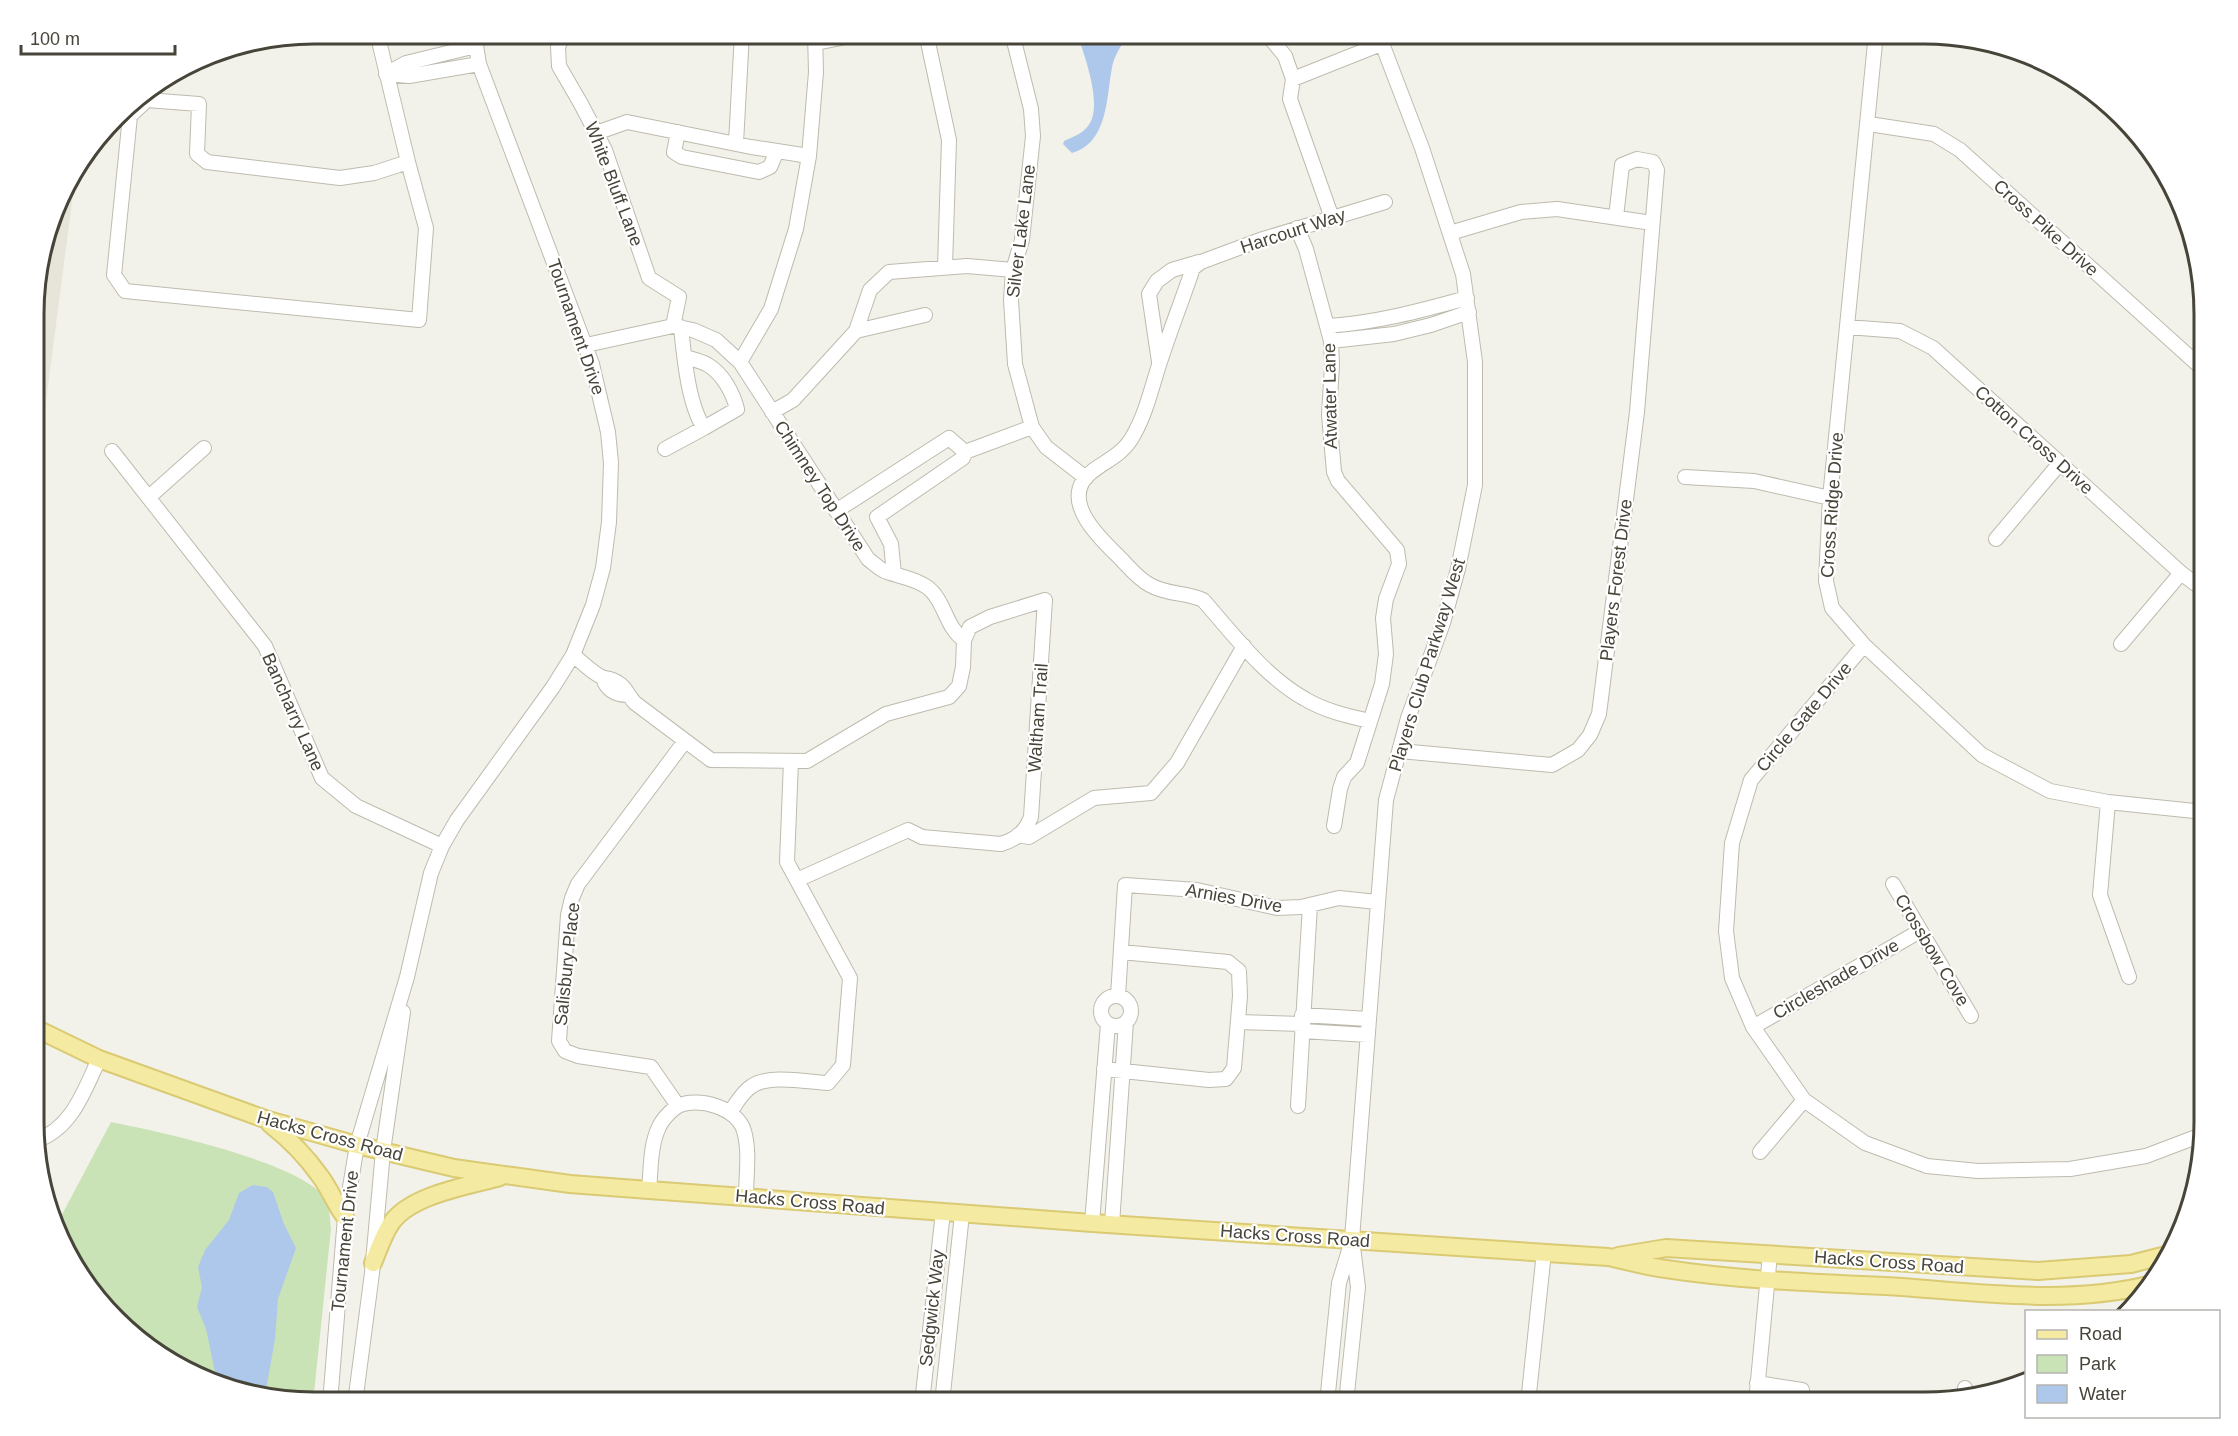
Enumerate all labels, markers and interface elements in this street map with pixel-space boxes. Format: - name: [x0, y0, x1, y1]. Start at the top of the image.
- scale bar: [21, 18, 176, 56]
- text: 100 m: [30, 29, 80, 49]
- street label: White Bluff Lane: [581, 119, 647, 249]
- street label: Silver Lake Lane: [1003, 163, 1039, 299]
- street label: Cross Pike Drive: [1990, 176, 2102, 280]
- street label: Harcourt Way: [1238, 205, 1348, 257]
- street label: Tournament Drive: [543, 257, 609, 397]
- street label: Atwater Lane: [1319, 343, 1341, 449]
- street label: Cotton Cross Drive: [1971, 382, 2097, 498]
- street label: Chimney Top Drive: [770, 417, 870, 555]
- street label: Cross Ridge Drive: [1817, 431, 1847, 579]
- street label: Players Forest Drive: [1596, 498, 1636, 662]
- street label: Players Club Parkway West: [1385, 556, 1469, 774]
- street label: Bancharry Lane: [258, 650, 328, 774]
- street label: Circle Gate Drive: [1752, 658, 1856, 776]
- street label: Waltham Trail: [1024, 663, 1052, 773]
- street label: Arnies Drive: [1184, 880, 1284, 916]
- street label: Crossbow Cove: [1891, 890, 1973, 1010]
- street label: Salisbury Place: [551, 901, 583, 1027]
- street label: Circleshade Drive: [1769, 935, 1903, 1023]
- street label: Hacks Cross Road: [255, 1107, 405, 1165]
- street label: Tournament Drive: [328, 1169, 362, 1313]
- street label: Hacks Cross Road: [734, 1185, 886, 1219]
- street label: Hacks Cross Road: [1219, 1221, 1371, 1251]
- street label: Hacks Cross Road: [1813, 1247, 1965, 1277]
- street label: Sedgwick Way: [916, 1249, 948, 1367]
- legend: [2025, 1310, 2220, 1418]
- text: Road: [2079, 1324, 2122, 1344]
- text: Park: [2079, 1354, 2117, 1374]
- text: Water: [2079, 1384, 2126, 1404]

